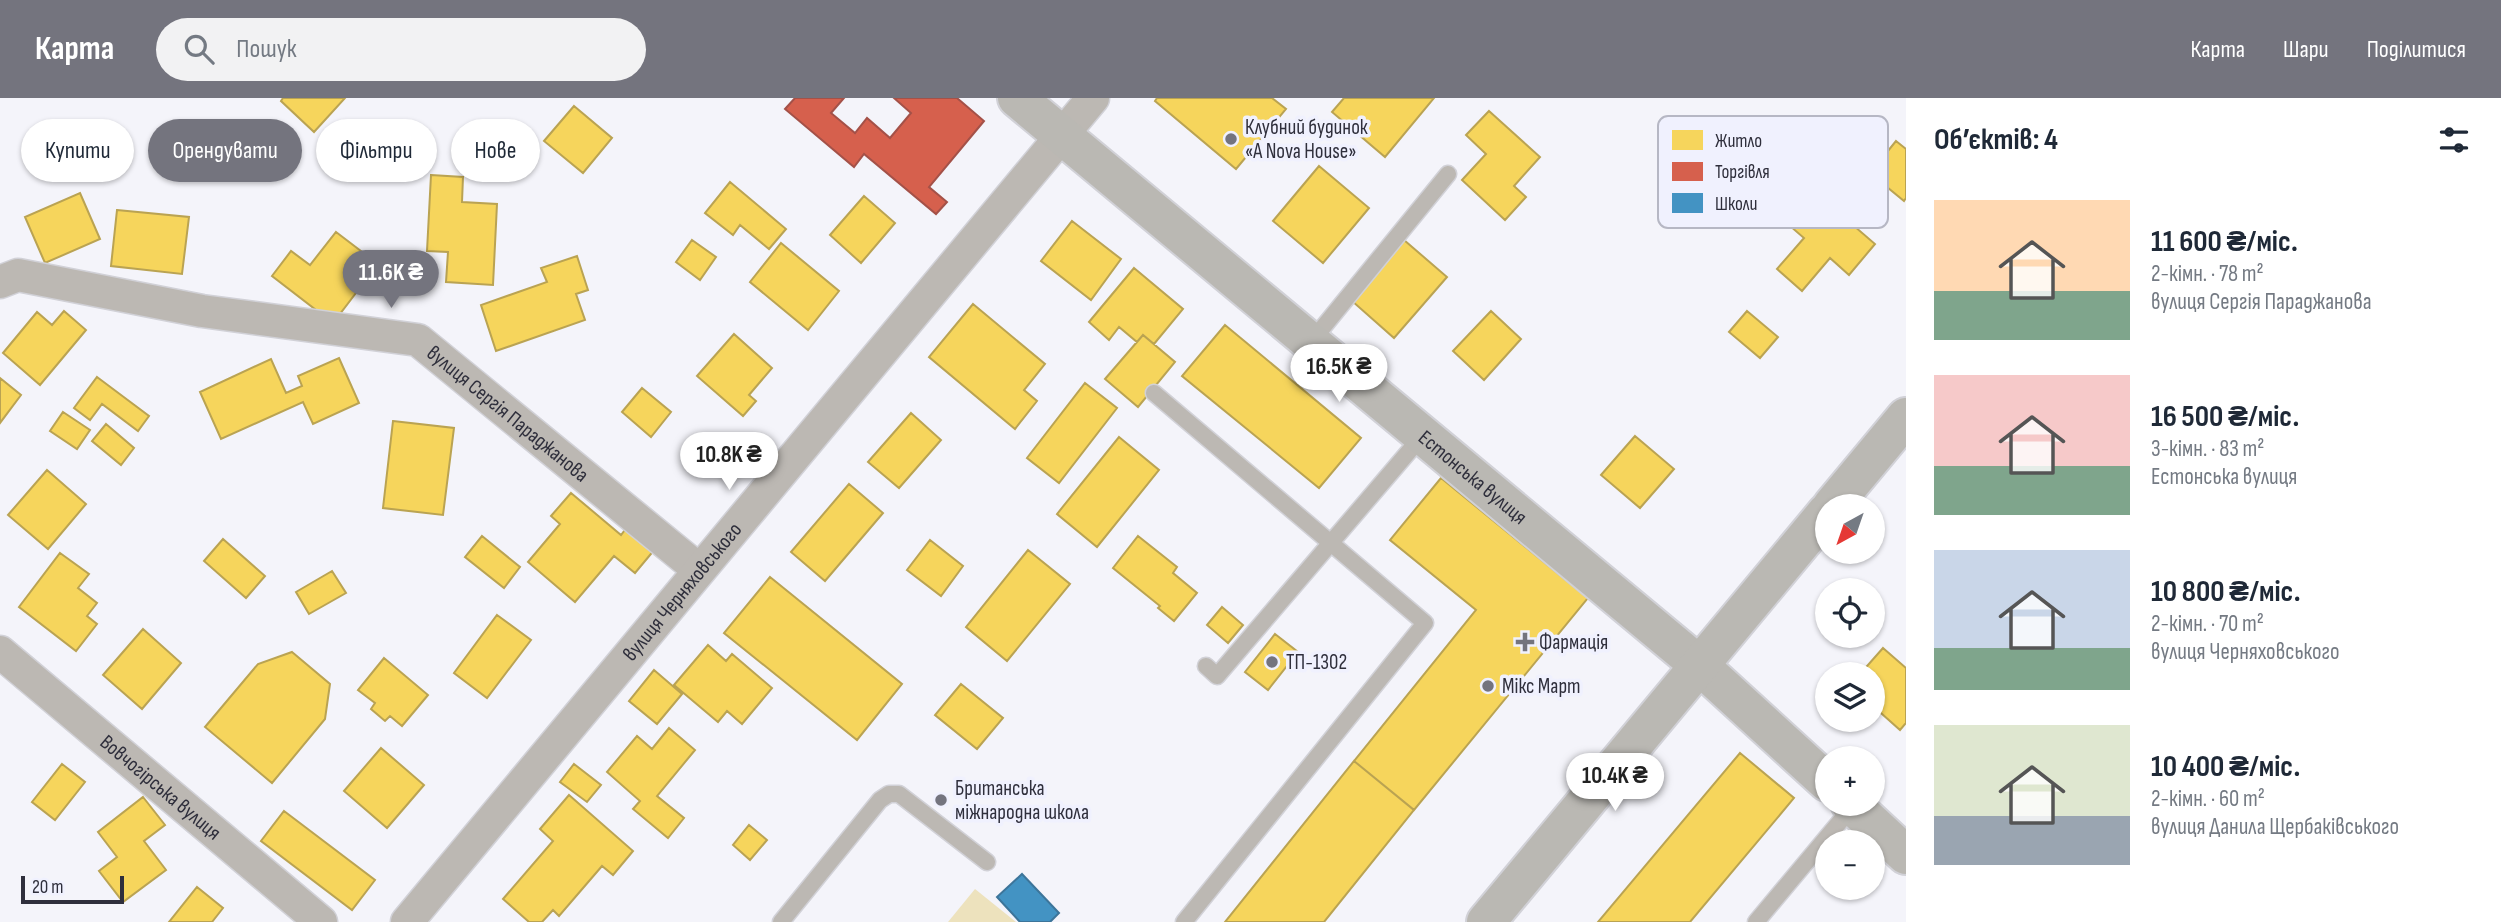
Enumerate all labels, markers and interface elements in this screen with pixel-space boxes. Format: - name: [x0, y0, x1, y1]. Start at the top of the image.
- search box: [156, 18, 646, 81]
- text: Карта: [35, 29, 114, 69]
- icon: search: [180, 30, 218, 68]
- text: Пошук: [236, 34, 297, 65]
- text: Карта: [2190, 35, 2245, 64]
- text: Шари: [2283, 35, 2329, 64]
- text: Поділитися: [2367, 35, 2466, 64]
- place label: Клубний будинок «A Nova House»: [1245, 115, 1368, 164]
- legend: [1658, 116, 1888, 228]
- chip: Купити: [21, 119, 134, 182]
- chip: Орендувати: [148, 119, 302, 182]
- chip: Фільтри: [316, 119, 437, 182]
- chip: Нове: [451, 119, 540, 182]
- icon: filters: [2435, 121, 2473, 159]
- text: Об’єктів: 4: [1934, 122, 2058, 158]
- text: Житло: [1715, 130, 1762, 153]
- marker: Клубний будинок «A Nova House»: [1223, 131, 1239, 147]
- text: Торгівля: [1715, 161, 1770, 184]
- text: Школи: [1715, 193, 1757, 216]
- text: 11 600 ₴/міс.: [2151, 224, 2298, 260]
- icon: home: [1990, 228, 2074, 312]
- pin: 11.6K ₴: [326, 250, 456, 310]
- text: 11.6K ₴: [359, 259, 423, 287]
- text: 2-кімн. · 78 m²: [2151, 260, 2264, 288]
- text: вулиця Сергія Параджанова: [2151, 288, 2372, 316]
- street label: вулиця Сергія Параджанова: [422, 340, 594, 487]
- pin: 16.5K ₴: [1274, 344, 1404, 404]
- text: 16.5K ₴: [1306, 353, 1372, 381]
- text: 16 500 ₴/міс.: [2151, 399, 2299, 435]
- icon: home: [1990, 403, 2074, 487]
- street label: Естонська вулиця: [1413, 425, 1532, 530]
- pin: 10.8K ₴: [664, 432, 794, 492]
- text: 3-кімн. · 83 m²: [2151, 435, 2264, 463]
- text: 10.8K ₴: [696, 441, 762, 469]
- text: Естонська вулиця: [2151, 463, 2297, 491]
- north arrow: [1815, 494, 1885, 564]
- map controls: [1815, 494, 1885, 900]
- street label: вулиця Черняховського: [618, 518, 747, 666]
- text: 10 800 ₴/міс.: [2151, 574, 2301, 610]
- button: locate: [1815, 578, 1885, 648]
- icon: home: [1990, 578, 2074, 662]
- text: 2-кімн. · 70 m²: [2151, 610, 2264, 638]
- place label: Фармація: [1539, 630, 1608, 655]
- marker: Фармація: [1517, 634, 1533, 650]
- text: вулиця Черняховського: [2151, 638, 2340, 666]
- place label: ТП-1302: [1286, 650, 1347, 675]
- marker: ТП-1302: [1264, 654, 1280, 670]
- button: layers: [1815, 662, 1885, 732]
- place label: Мікс Март: [1502, 674, 1581, 699]
- marker: Мікс Март: [1480, 678, 1496, 694]
- street label: Вовчогірська вулиця: [95, 730, 226, 846]
- button: +: [1815, 746, 1885, 816]
- text: 10 400 ₴/міс.: [2151, 749, 2300, 785]
- icon: home: [1990, 753, 2074, 837]
- pin: 10.4K ₴: [1550, 754, 1680, 813]
- text: 10.4K ₴: [1582, 762, 1648, 790]
- place label: Британська міжнародна школа: [955, 776, 1089, 825]
- text: 2-кімн. · 60 m²: [2151, 785, 2265, 813]
- marker: Британська міжнародна школа: [933, 792, 949, 808]
- text: вулиця Данила Щербаківського: [2151, 813, 2399, 841]
- button: −: [1815, 830, 1885, 900]
- scale bar: [21, 873, 124, 905]
- text: 20 m: [32, 876, 64, 899]

